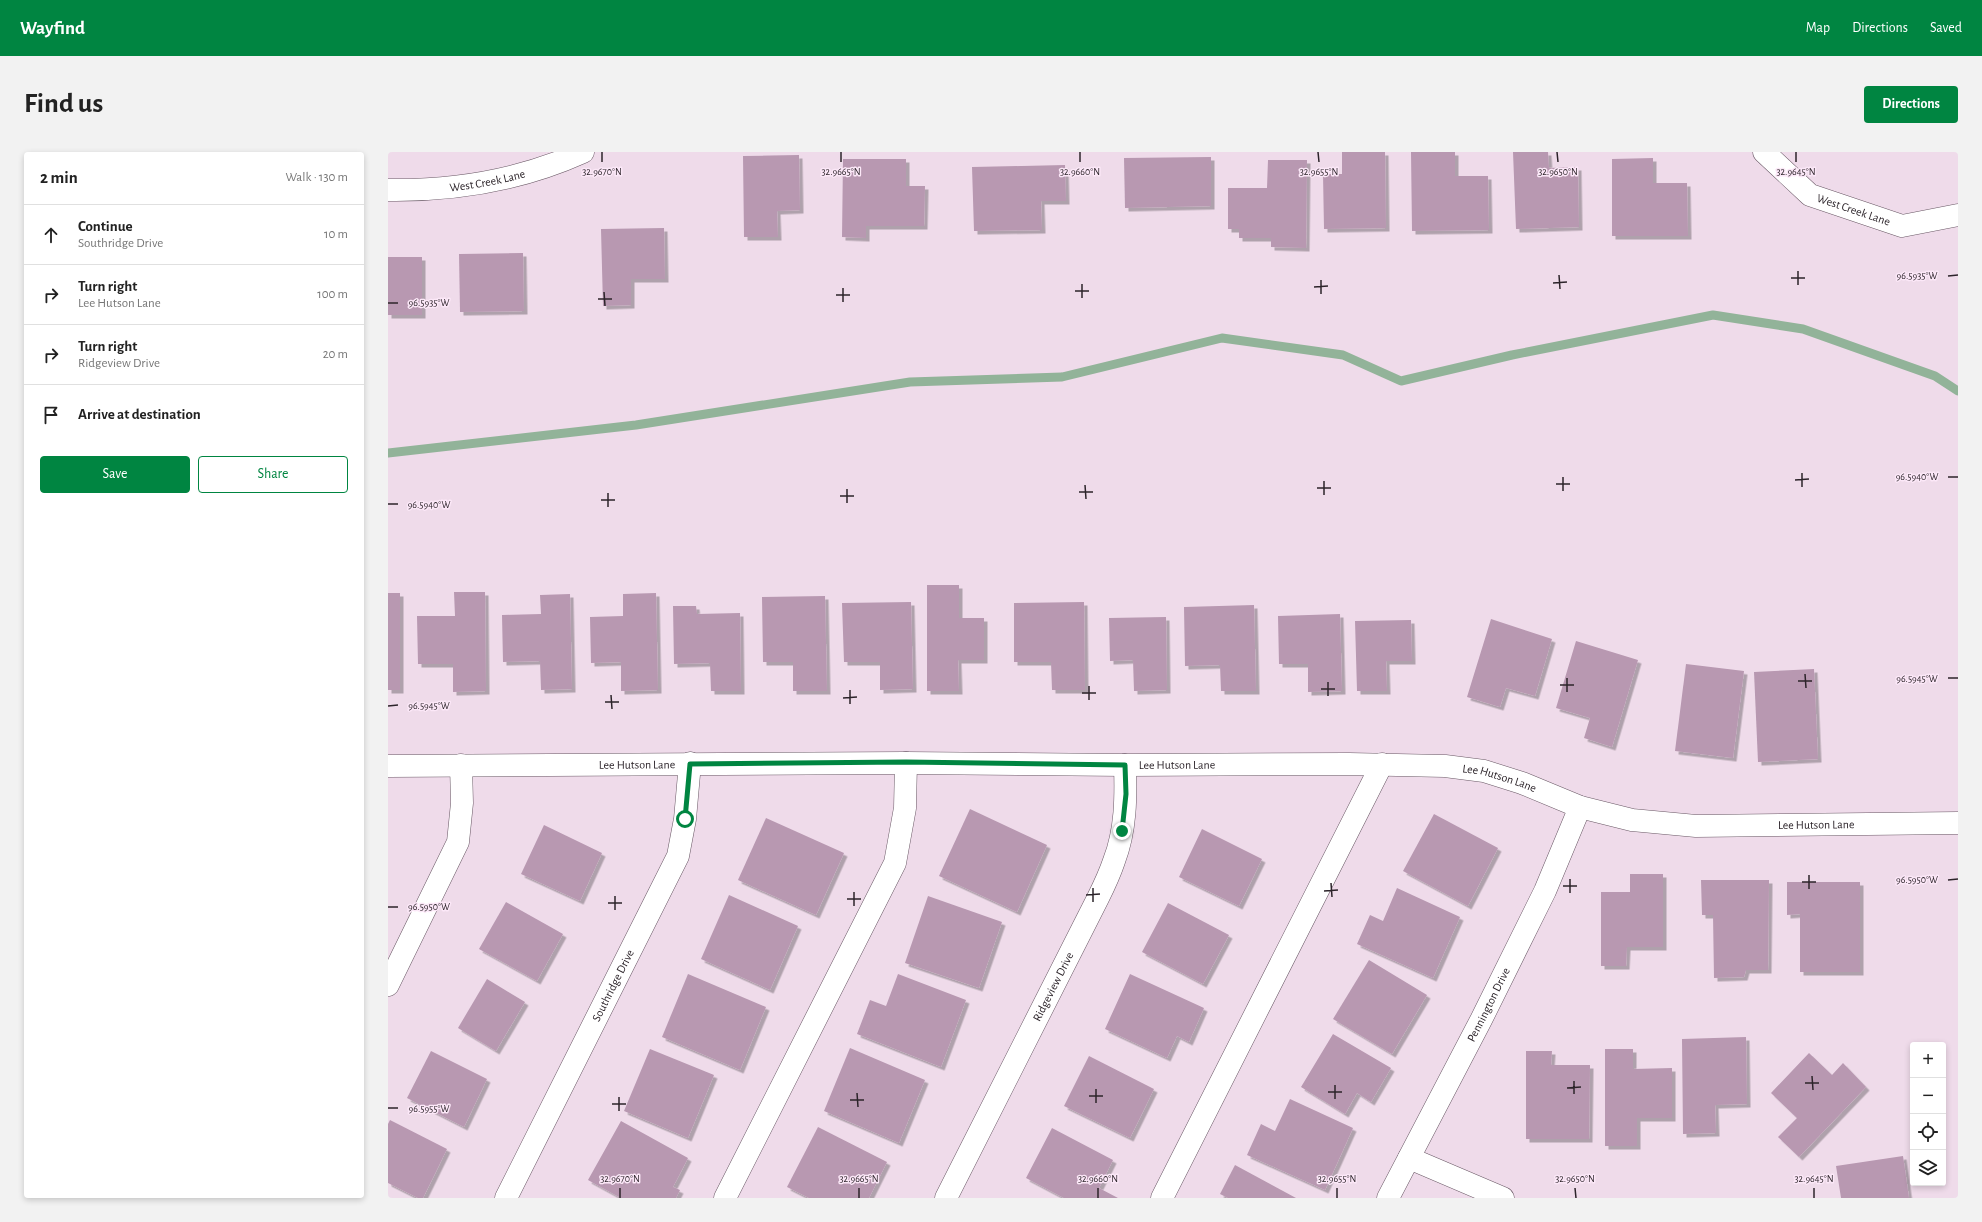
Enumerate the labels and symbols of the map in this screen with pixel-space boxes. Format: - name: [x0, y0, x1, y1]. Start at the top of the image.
- street label: West Creek Lane: [449, 167, 526, 193]
- text: 32.9670°N: [582, 167, 622, 177]
- text: 32.9665°N: [822, 167, 861, 177]
- text: 32.9660°N: [1060, 167, 1100, 177]
- text: 32.9655°N: [1300, 167, 1338, 177]
- text: 32.9650°N: [1538, 167, 1578, 177]
- text: 32.9645°N: [1776, 167, 1816, 177]
- street label: West Creek Lane: [1815, 192, 1892, 228]
- text: 96.5935°W: [1897, 271, 1938, 281]
- text: 96.5935°W: [409, 298, 450, 308]
- text: 96.5940°W: [1896, 472, 1938, 482]
- text: 96.5940°W: [408, 500, 450, 510]
- text: 96.5945°W: [1896, 674, 1938, 684]
- text: 96.5945°W: [408, 701, 450, 711]
- street label: Lee Hutson Lane: [599, 758, 675, 771]
- street label: Lee Hutson Lane: [1139, 759, 1215, 771]
- street label: Lee Hutson Lane: [1462, 762, 1538, 794]
- route start: [676, 810, 694, 828]
- street label: Lee Hutson Lane: [1778, 818, 1854, 831]
- route end: [1113, 822, 1131, 840]
- text: 96.5950°W: [1896, 875, 1938, 885]
- text: 96.5950°W: [408, 902, 450, 912]
- street label: Southridge Drive: [590, 947, 636, 1023]
- street label: Ridgeview Drive: [1031, 950, 1076, 1023]
- street label: Pennington Drive: [1465, 966, 1512, 1044]
- text: 96.5955°W: [409, 1104, 450, 1114]
- text: 32.9670°N: [600, 1174, 640, 1184]
- text: 32.9665°N: [840, 1174, 879, 1184]
- text: 32.9660°N: [1078, 1174, 1118, 1184]
- text: 32.9655°N: [1318, 1174, 1356, 1184]
- text: 32.9650°N: [1555, 1174, 1595, 1184]
- text: 32.9645°N: [1794, 1174, 1834, 1184]

